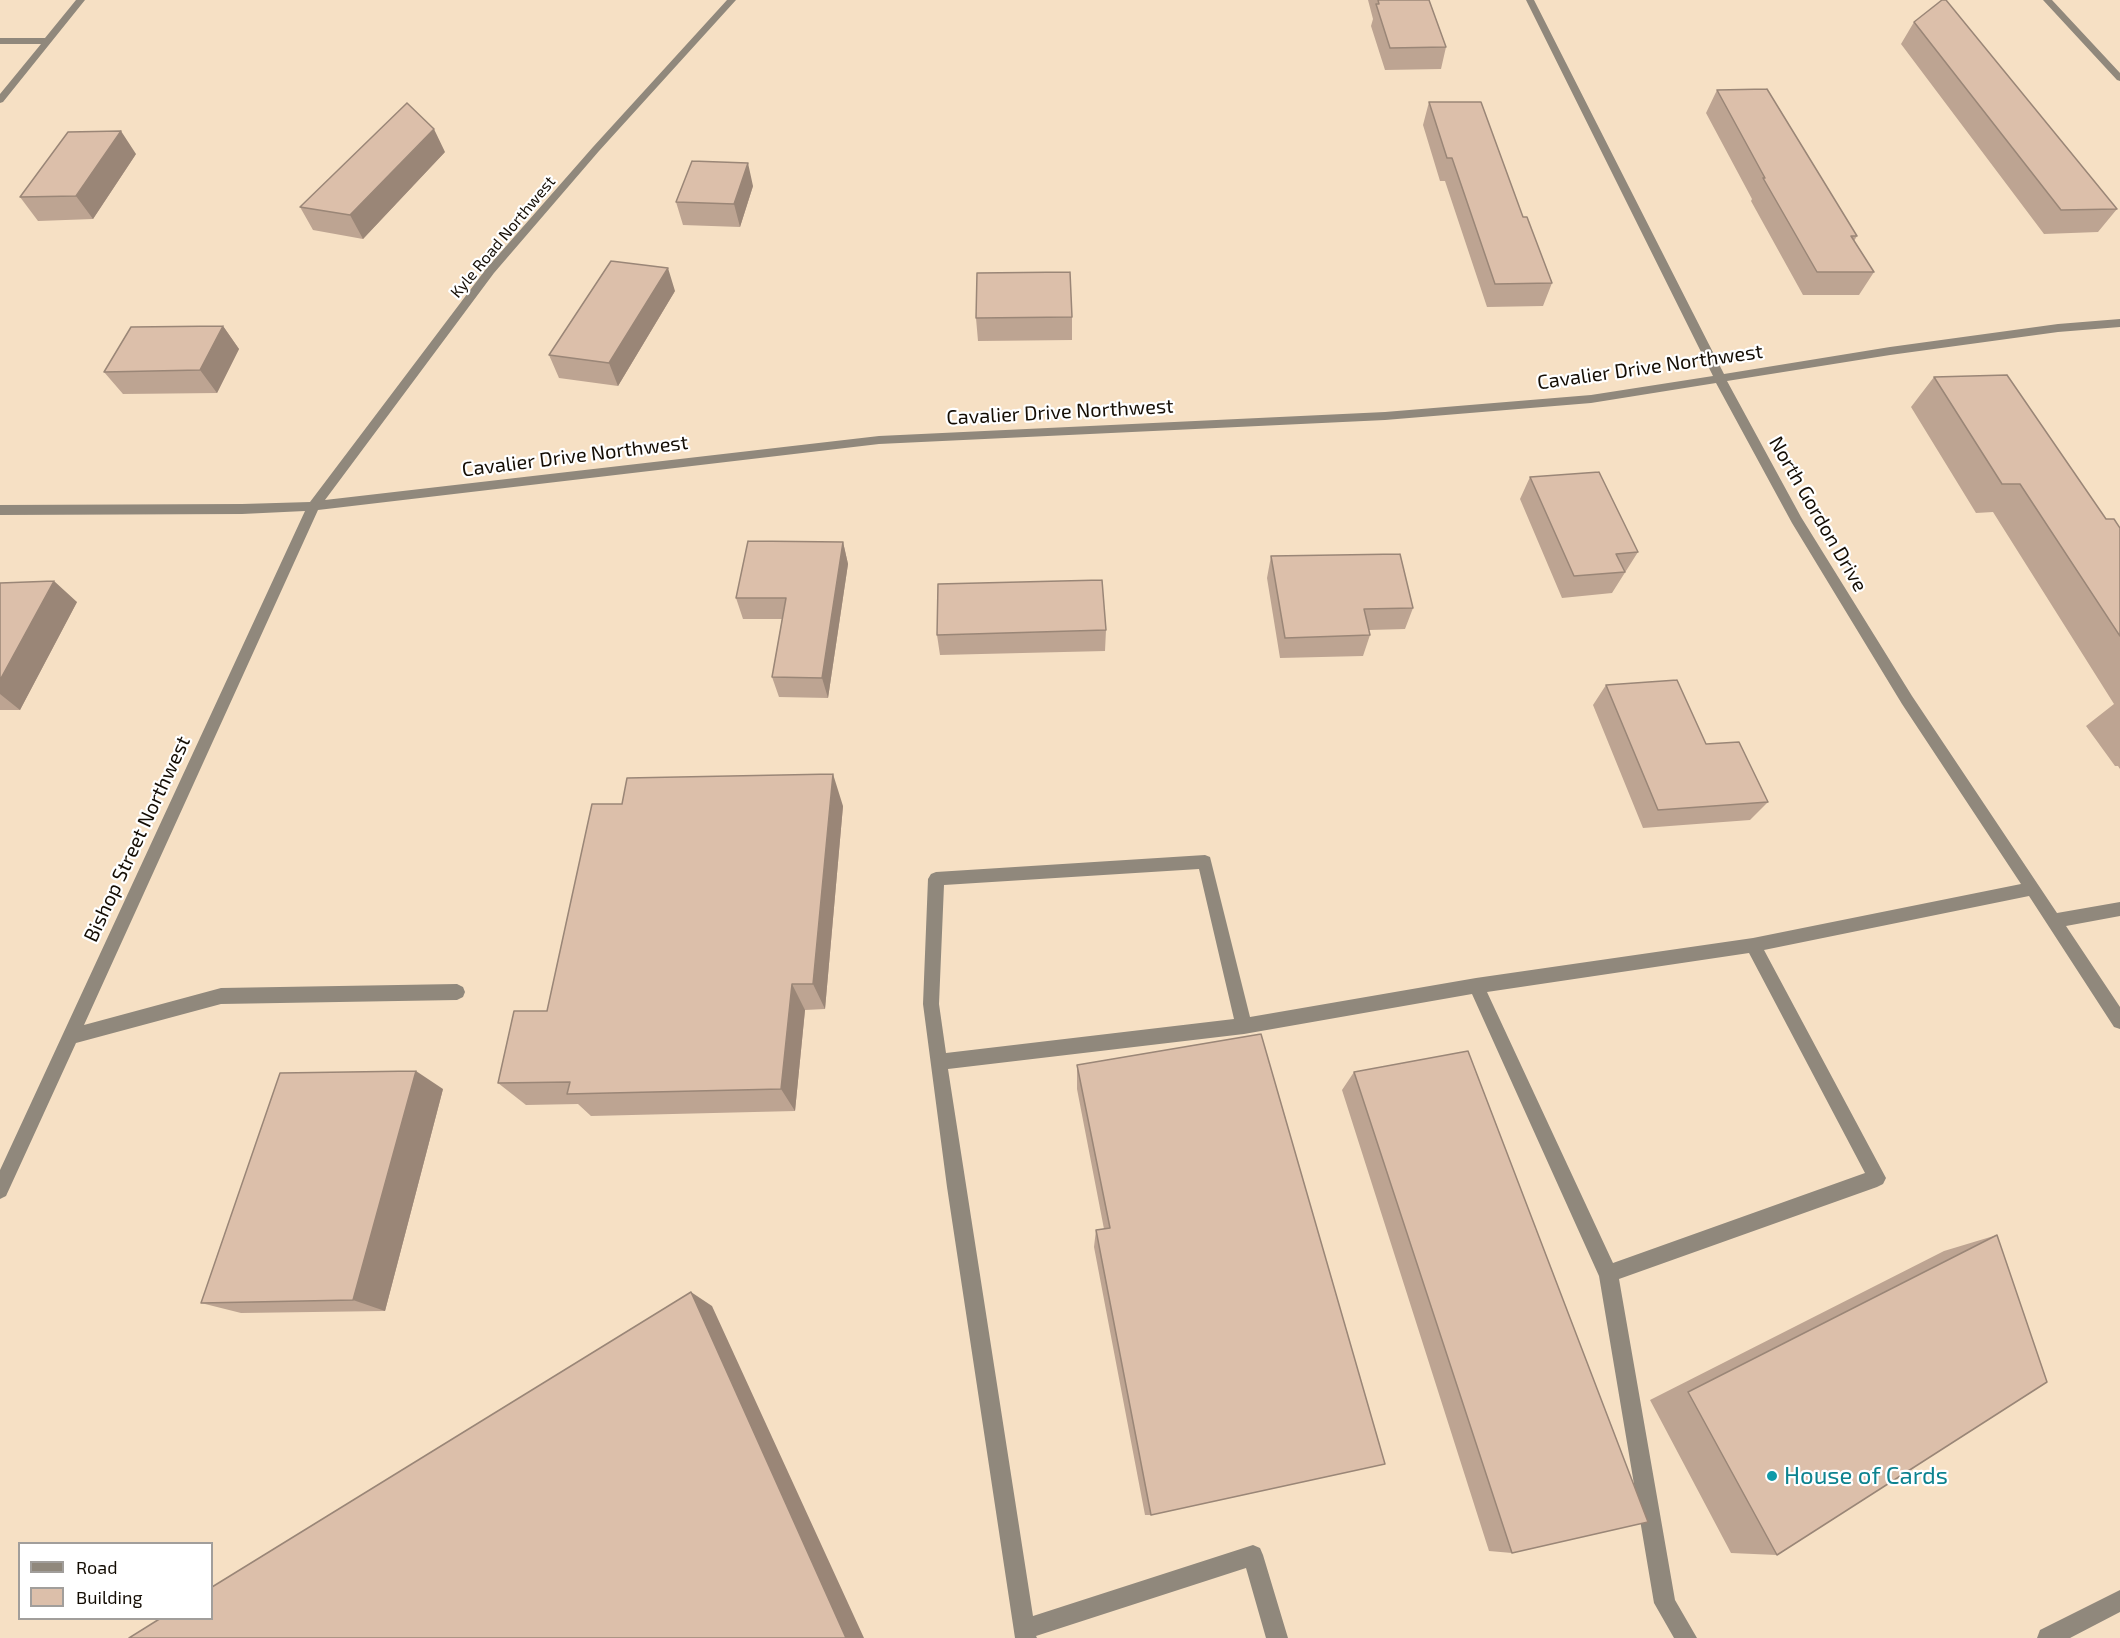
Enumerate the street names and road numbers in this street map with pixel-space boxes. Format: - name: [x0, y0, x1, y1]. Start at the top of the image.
- street label: Kyle Road Northwest: [446, 172, 560, 302]
- street label: Cavalier Drive Northwest: [1536, 339, 1764, 395]
- street label: Cavalier Drive Northwest: [946, 394, 1174, 430]
- street label: Cavalier Drive Northwest: [461, 430, 689, 482]
- street label: North Gordon Drive: [1764, 432, 1872, 596]
- street label: Bishop Street Northwest: [79, 732, 195, 946]

